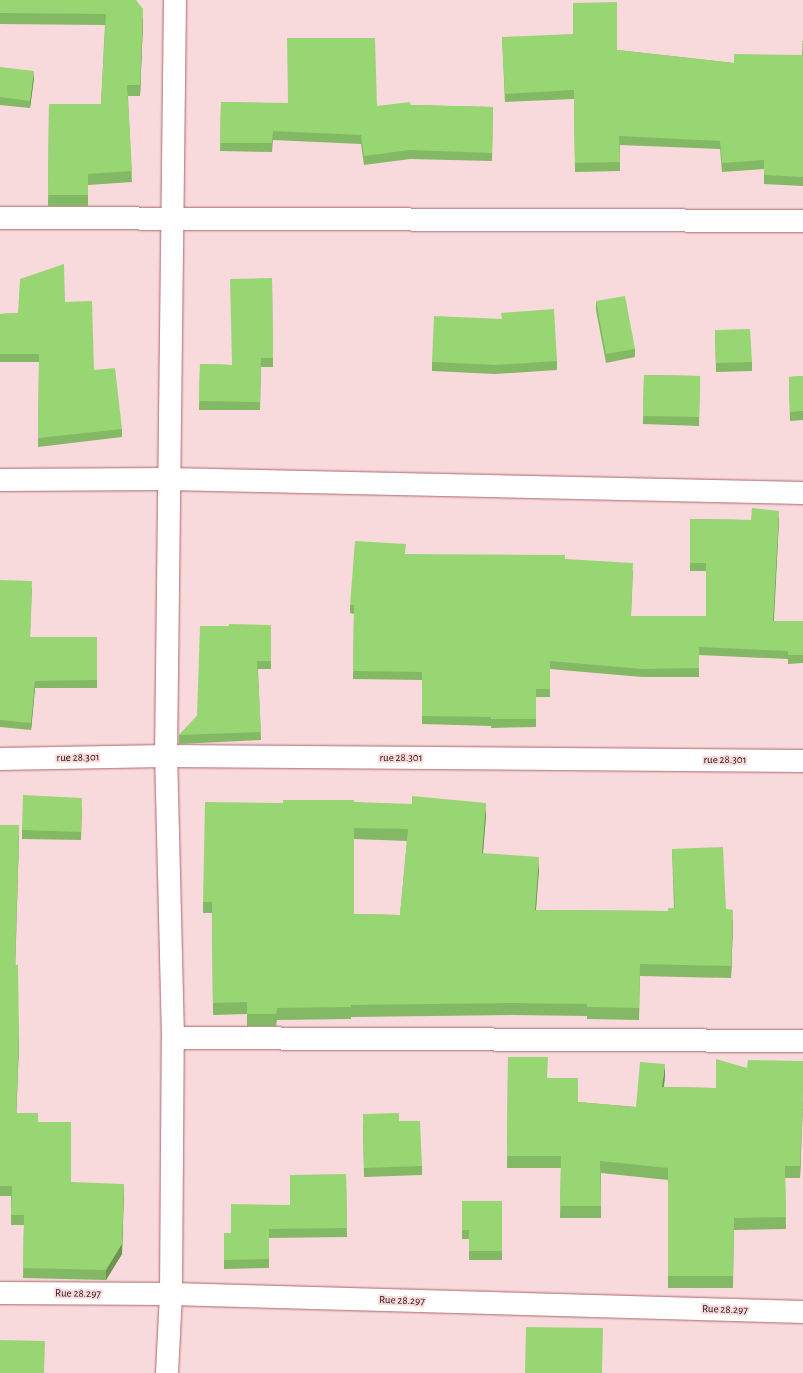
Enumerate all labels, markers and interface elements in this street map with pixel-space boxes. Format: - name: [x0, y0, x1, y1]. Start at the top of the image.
- street label: rue 28.301: [56, 751, 100, 765]
- street label: rue 28.301: [380, 751, 422, 765]
- street label: rue 28.301: [704, 753, 746, 767]
- street label: Rue 28.297: [55, 1287, 101, 1301]
- street label: Rue 28.297: [379, 1294, 425, 1308]
- street label: Rue 28.297: [702, 1303, 748, 1317]

